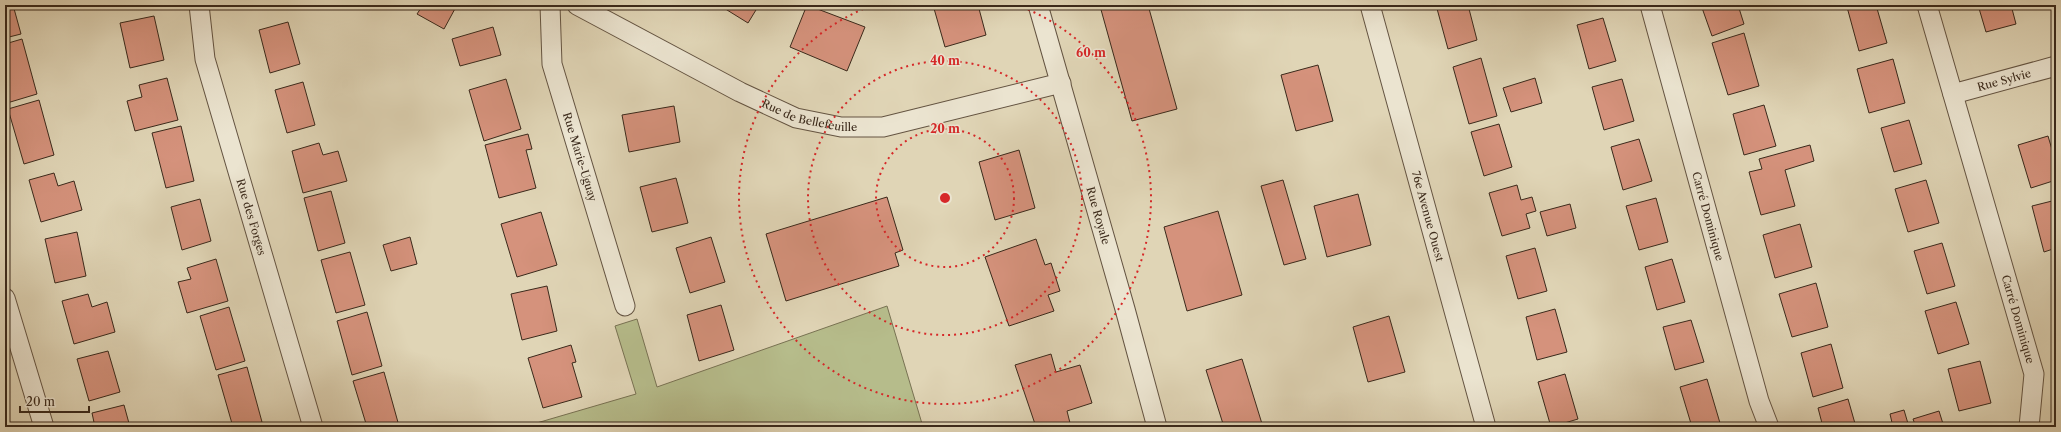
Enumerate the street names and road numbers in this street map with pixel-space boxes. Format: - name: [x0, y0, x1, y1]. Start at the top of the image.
- street label: Rue Sylvie: [1976, 66, 2033, 94]
- street label: Rue de Bellefeuille: [759, 96, 857, 134]
- street label: Rue Marie-Uguay: [560, 111, 600, 204]
- street label: 76e Avenue Ouest: [1409, 169, 1447, 263]
- street label: Carré Dominique: [1689, 170, 1727, 262]
- street label: Rue des Forges: [233, 177, 269, 257]
- street label: Rue Royale: [1083, 185, 1113, 246]
- street label: Carré Dominique: [1999, 273, 2038, 365]

